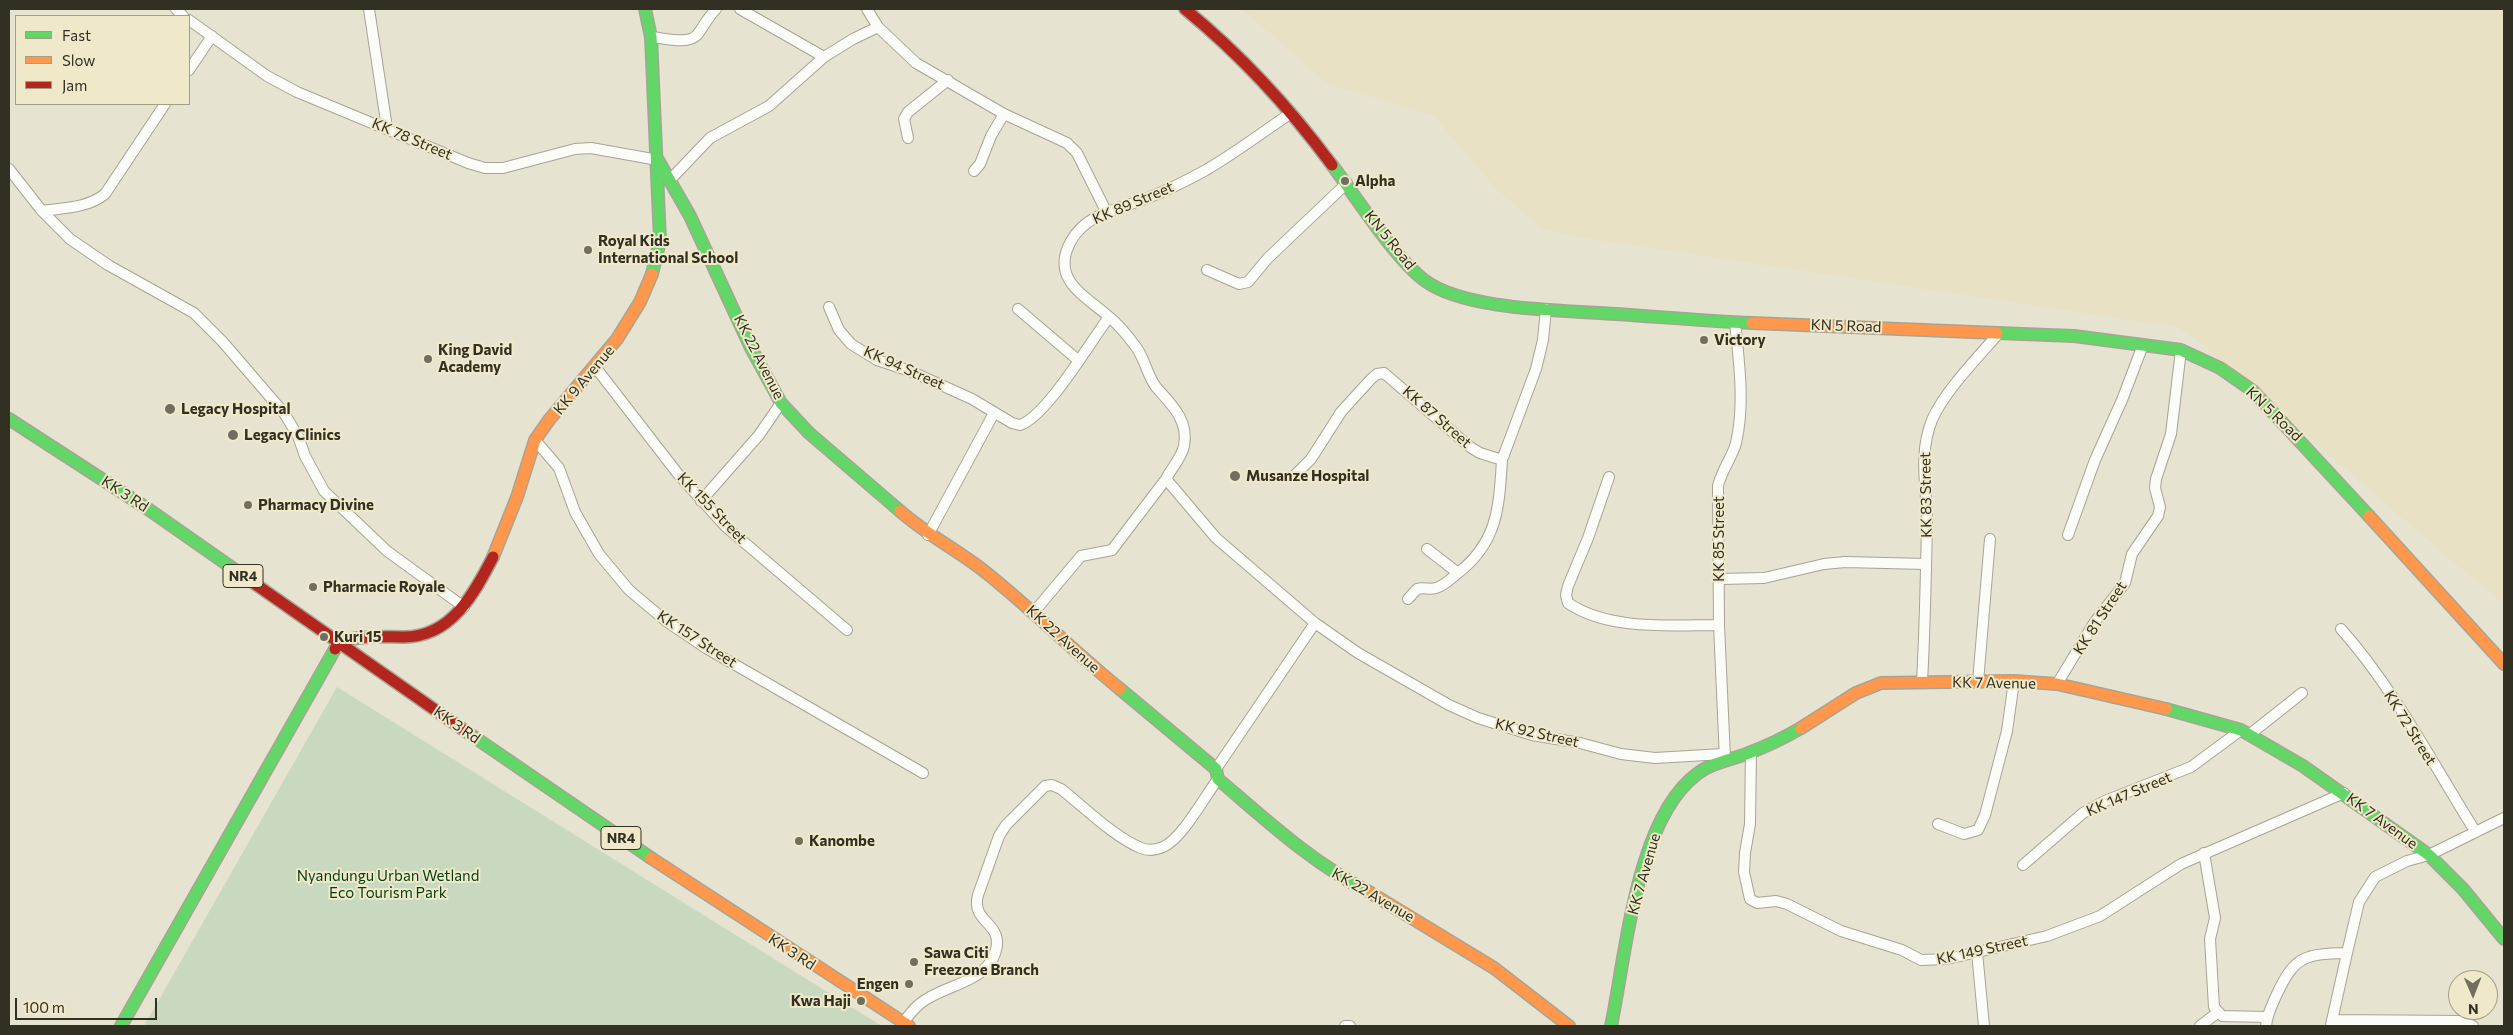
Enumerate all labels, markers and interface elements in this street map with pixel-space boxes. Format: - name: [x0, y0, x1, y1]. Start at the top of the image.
- legend: [15, 15, 190, 105]
- text: Fast: [62, 26, 91, 44]
- text: Slow: [62, 51, 95, 69]
- text: Jam: [62, 76, 87, 94]
- street label: KK 78 Street: [369, 114, 455, 164]
- place label: Alpha: [1355, 172, 1395, 190]
- marker: Alpha: [1339, 175, 1351, 187]
- street label: KK 89 Street: [1090, 178, 1176, 228]
- street label: KN 5 Road: [1361, 207, 1419, 273]
- place label: Royal Kids International School: [598, 232, 738, 267]
- marker: Royal Kids International School: [582, 244, 594, 256]
- street label: KK 22 Avenue: [730, 312, 788, 402]
- street label: KN 5 Road: [1810, 316, 1882, 336]
- place label: Victory: [1714, 331, 1766, 349]
- marker: Victory: [1698, 334, 1710, 346]
- place label: King David Academy: [438, 341, 512, 376]
- street label: KK 9 Avenue: [550, 342, 618, 418]
- street label: KK 94 Street: [861, 342, 947, 394]
- marker: King David Academy: [422, 353, 434, 365]
- street label: KK 87 Street: [1399, 382, 1475, 452]
- street label: KN 5 Road: [2242, 383, 2306, 445]
- place label: Legacy Hospital: [181, 400, 291, 418]
- marker: Legacy Hospital: [163, 402, 177, 416]
- place label: Legacy Clinics: [244, 426, 341, 444]
- marker: Legacy Clinics: [226, 428, 240, 442]
- street label: KK 83 Street: [1916, 452, 1936, 538]
- place label: Musanze Hospital: [1246, 467, 1369, 485]
- street label: KK 155 Street: [674, 469, 750, 547]
- marker: Musanze Hospital: [1228, 469, 1242, 483]
- street label: KK 3 Rd: [98, 472, 152, 516]
- place label: Pharmacy Divine: [258, 496, 374, 514]
- street label: KK 85 Street: [1710, 496, 1728, 582]
- marker: Pharmacy Divine: [242, 499, 254, 511]
- road number: NR4: [223, 564, 263, 588]
- place label: Pharmacie Royale: [323, 578, 445, 596]
- street label: KK 81 Street: [2070, 578, 2130, 658]
- marker: Pharmacie Royale: [307, 581, 319, 593]
- street label: KK 22 Avenue: [1023, 601, 1103, 677]
- street label: KK 157 Street: [654, 607, 740, 671]
- place label: Kuri 15: [334, 628, 382, 646]
- marker: Kuri 15: [318, 631, 330, 643]
- street label: KK 7 Avenue: [1952, 673, 2036, 693]
- street label: KK 72 Street: [2380, 687, 2440, 769]
- street label: KK 3 Rd: [430, 703, 484, 747]
- street label: KK 92 Street: [1493, 715, 1581, 751]
- street label: KK 147 Street: [2083, 768, 2175, 820]
- street label: KK 7 Avenue: [2343, 789, 2421, 853]
- road number: NR4: [601, 826, 641, 850]
- street label: KK 7 Avenue: [1624, 831, 1664, 917]
- place label: Kanombe: [809, 832, 875, 850]
- marker: Kanombe: [793, 835, 805, 847]
- street label: KK 22 Avenue: [1328, 864, 1418, 926]
- park label: Nyandungu Urban Wetland Eco Tourism Park: [297, 867, 479, 902]
- street label: KK 3 Rd: [765, 930, 819, 974]
- street label: KK 149 Street: [1935, 932, 2029, 968]
- place label: Sawa Citi Freezone Branch: [924, 944, 1039, 979]
- marker: Sawa Citi Freezone Branch: [908, 956, 920, 968]
- north arrow: [2448, 970, 2498, 1020]
- place label: Engen: [857, 975, 899, 993]
- marker: Engen: [903, 978, 915, 990]
- scale bar: [18, 988, 160, 1020]
- place label: Kwa Haji: [791, 992, 851, 1010]
- marker: Kwa Haji: [855, 995, 867, 1007]
- text: 100 m: [23, 998, 65, 1016]
- text: N: [2468, 1001, 2479, 1018]

